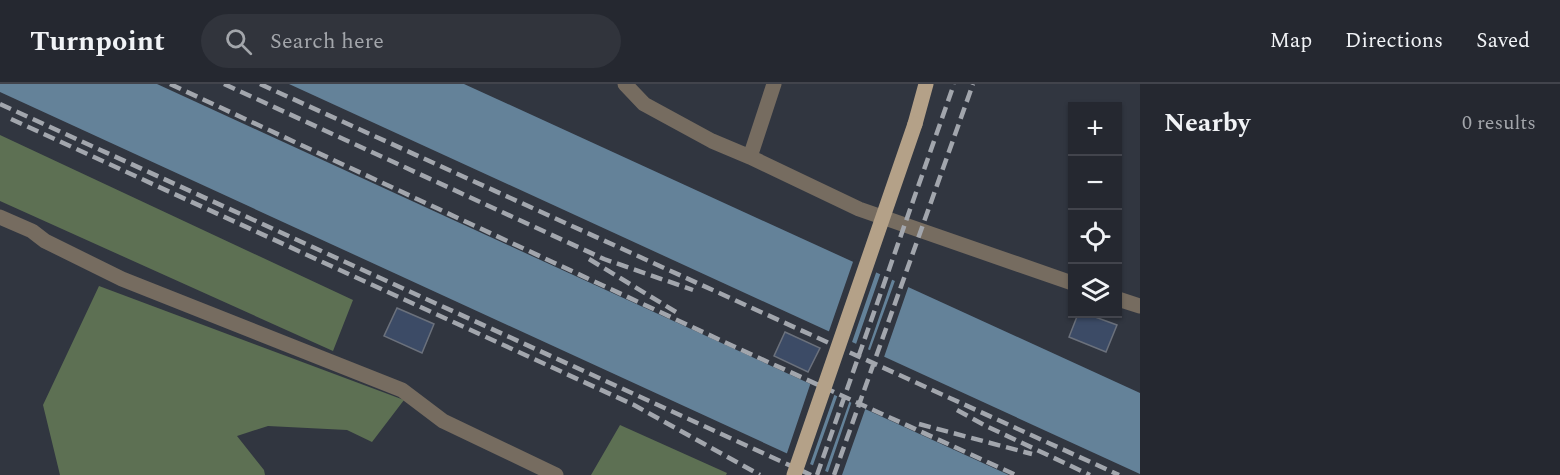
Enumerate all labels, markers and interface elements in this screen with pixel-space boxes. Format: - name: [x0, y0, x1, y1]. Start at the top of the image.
- search box: [201, 14, 621, 68]
- text: Turnpoint: [30, 20, 165, 63]
- icon: search: [222, 25, 255, 58]
- text: Search here: [270, 25, 384, 58]
- text: Map: [1270, 25, 1312, 57]
- text: Directions: [1345, 25, 1443, 57]
- text: Saved: [1476, 25, 1530, 57]
- map controls: [1068, 102, 1122, 318]
- button: +: [1068, 102, 1122, 156]
- text: Nearby: [1164, 103, 1250, 143]
- text: 0 results: [1462, 108, 1536, 138]
- button: −: [1068, 156, 1122, 210]
- button: locate: [1068, 210, 1122, 264]
- button: layers: [1068, 264, 1122, 318]

